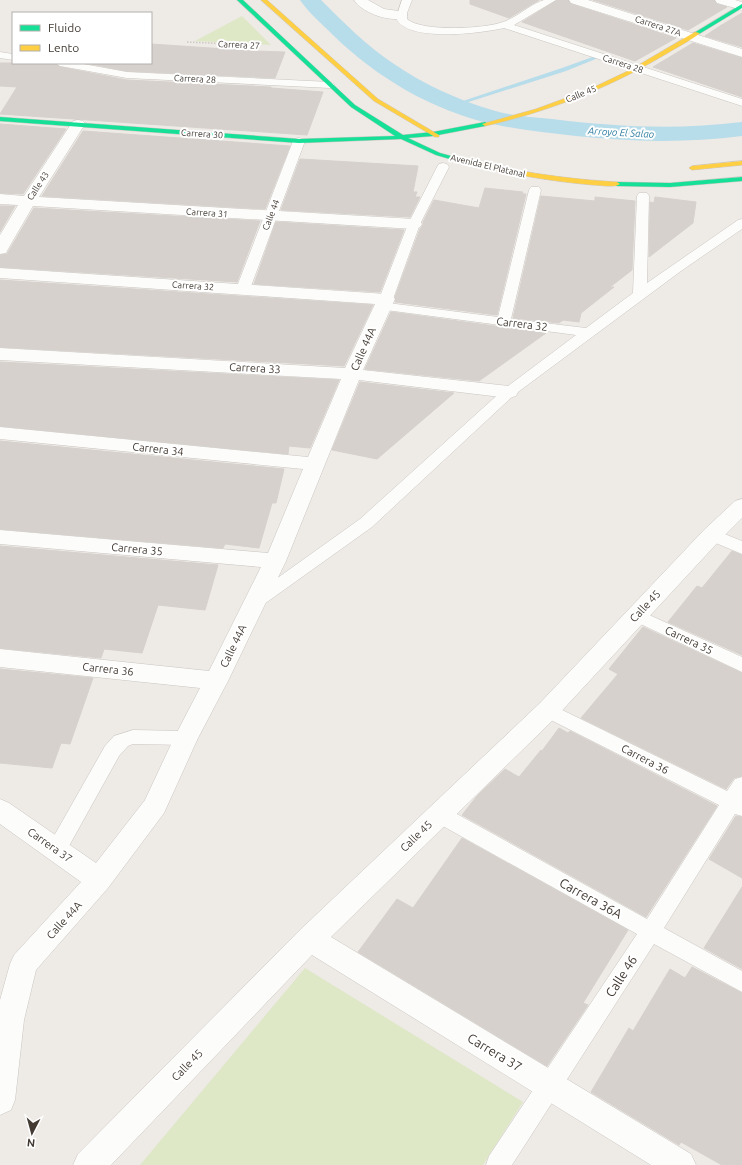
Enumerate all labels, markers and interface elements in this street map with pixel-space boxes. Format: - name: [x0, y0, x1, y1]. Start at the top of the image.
- legend: [12, 12, 152, 64]
- street label: Carrera 27A: [634, 14, 683, 38]
- text: Fluido: [48, 21, 81, 34]
- street label: Carrera 27: [218, 39, 260, 51]
- text: Lento: [48, 41, 79, 54]
- street label: Carrera 28: [601, 53, 645, 75]
- street label: Carrera 28: [174, 73, 216, 85]
- street label: Calle 45: [564, 83, 598, 105]
- water label: Arroyo El Salao: [587, 125, 655, 140]
- street label: Carrera 30: [181, 128, 223, 140]
- street label: Avenida El Platanal: [450, 153, 527, 180]
- street label: Calle 43: [25, 170, 51, 202]
- street label: Calle 44: [261, 198, 281, 232]
- street label: Carrera 31: [186, 207, 228, 219]
- street label: Carrera 32: [172, 280, 214, 292]
- street label: Carrera 32: [496, 315, 548, 333]
- street label: Calle 44A: [348, 325, 378, 373]
- street label: Carrera 33: [229, 361, 281, 375]
- street label: Carrera 34: [132, 440, 184, 458]
- street label: Carrera 35: [111, 541, 163, 557]
- street label: Calle 45: [627, 588, 663, 624]
- street label: Calle 44A: [217, 622, 249, 669]
- street label: Carrera 35: [663, 624, 715, 656]
- street label: Carrera 36: [82, 660, 134, 678]
- street label: Carrera 36: [619, 742, 671, 776]
- street label: Calle 45: [398, 818, 434, 854]
- street label: Carrera 37: [25, 825, 75, 865]
- street label: Carrera 36A: [557, 875, 625, 921]
- street label: Calle 44A: [44, 898, 85, 941]
- street label: Calle 46: [603, 953, 639, 999]
- street label: Carrera 37: [465, 1030, 525, 1074]
- street label: Calle 45: [169, 1047, 205, 1083]
- north arrow: [12, 1113, 52, 1153]
- text: N: [26, 1137, 36, 1149]

